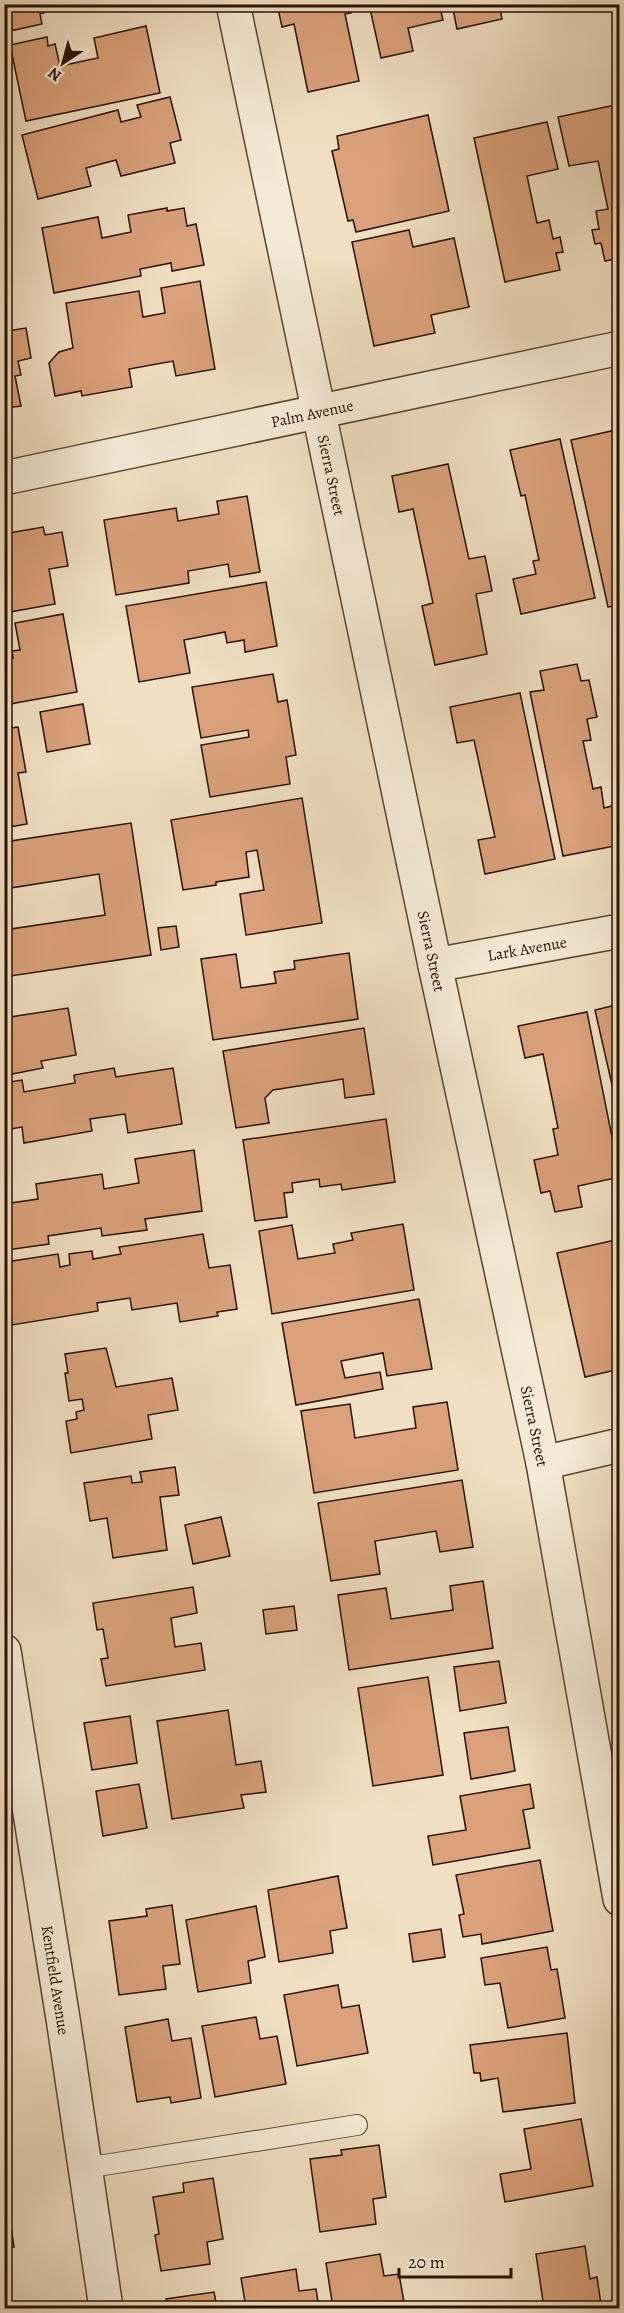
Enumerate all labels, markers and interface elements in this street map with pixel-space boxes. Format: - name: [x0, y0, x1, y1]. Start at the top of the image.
- north arrow: [33, 33, 93, 93]
- text: N: [43, 62, 66, 87]
- street label: Palm Avenue: [269, 394, 356, 433]
- street label: Sierra Street: [312, 433, 350, 518]
- street label: Sierra Street: [412, 909, 450, 994]
- street label: Lark Avenue: [486, 931, 569, 967]
- street label: Sierra Street: [515, 1384, 553, 1469]
- street label: Kentfield Avenue: [35, 1924, 75, 2037]
- scale bar: [399, 2241, 512, 2279]
- text: 20 m: [408, 2250, 445, 2274]

